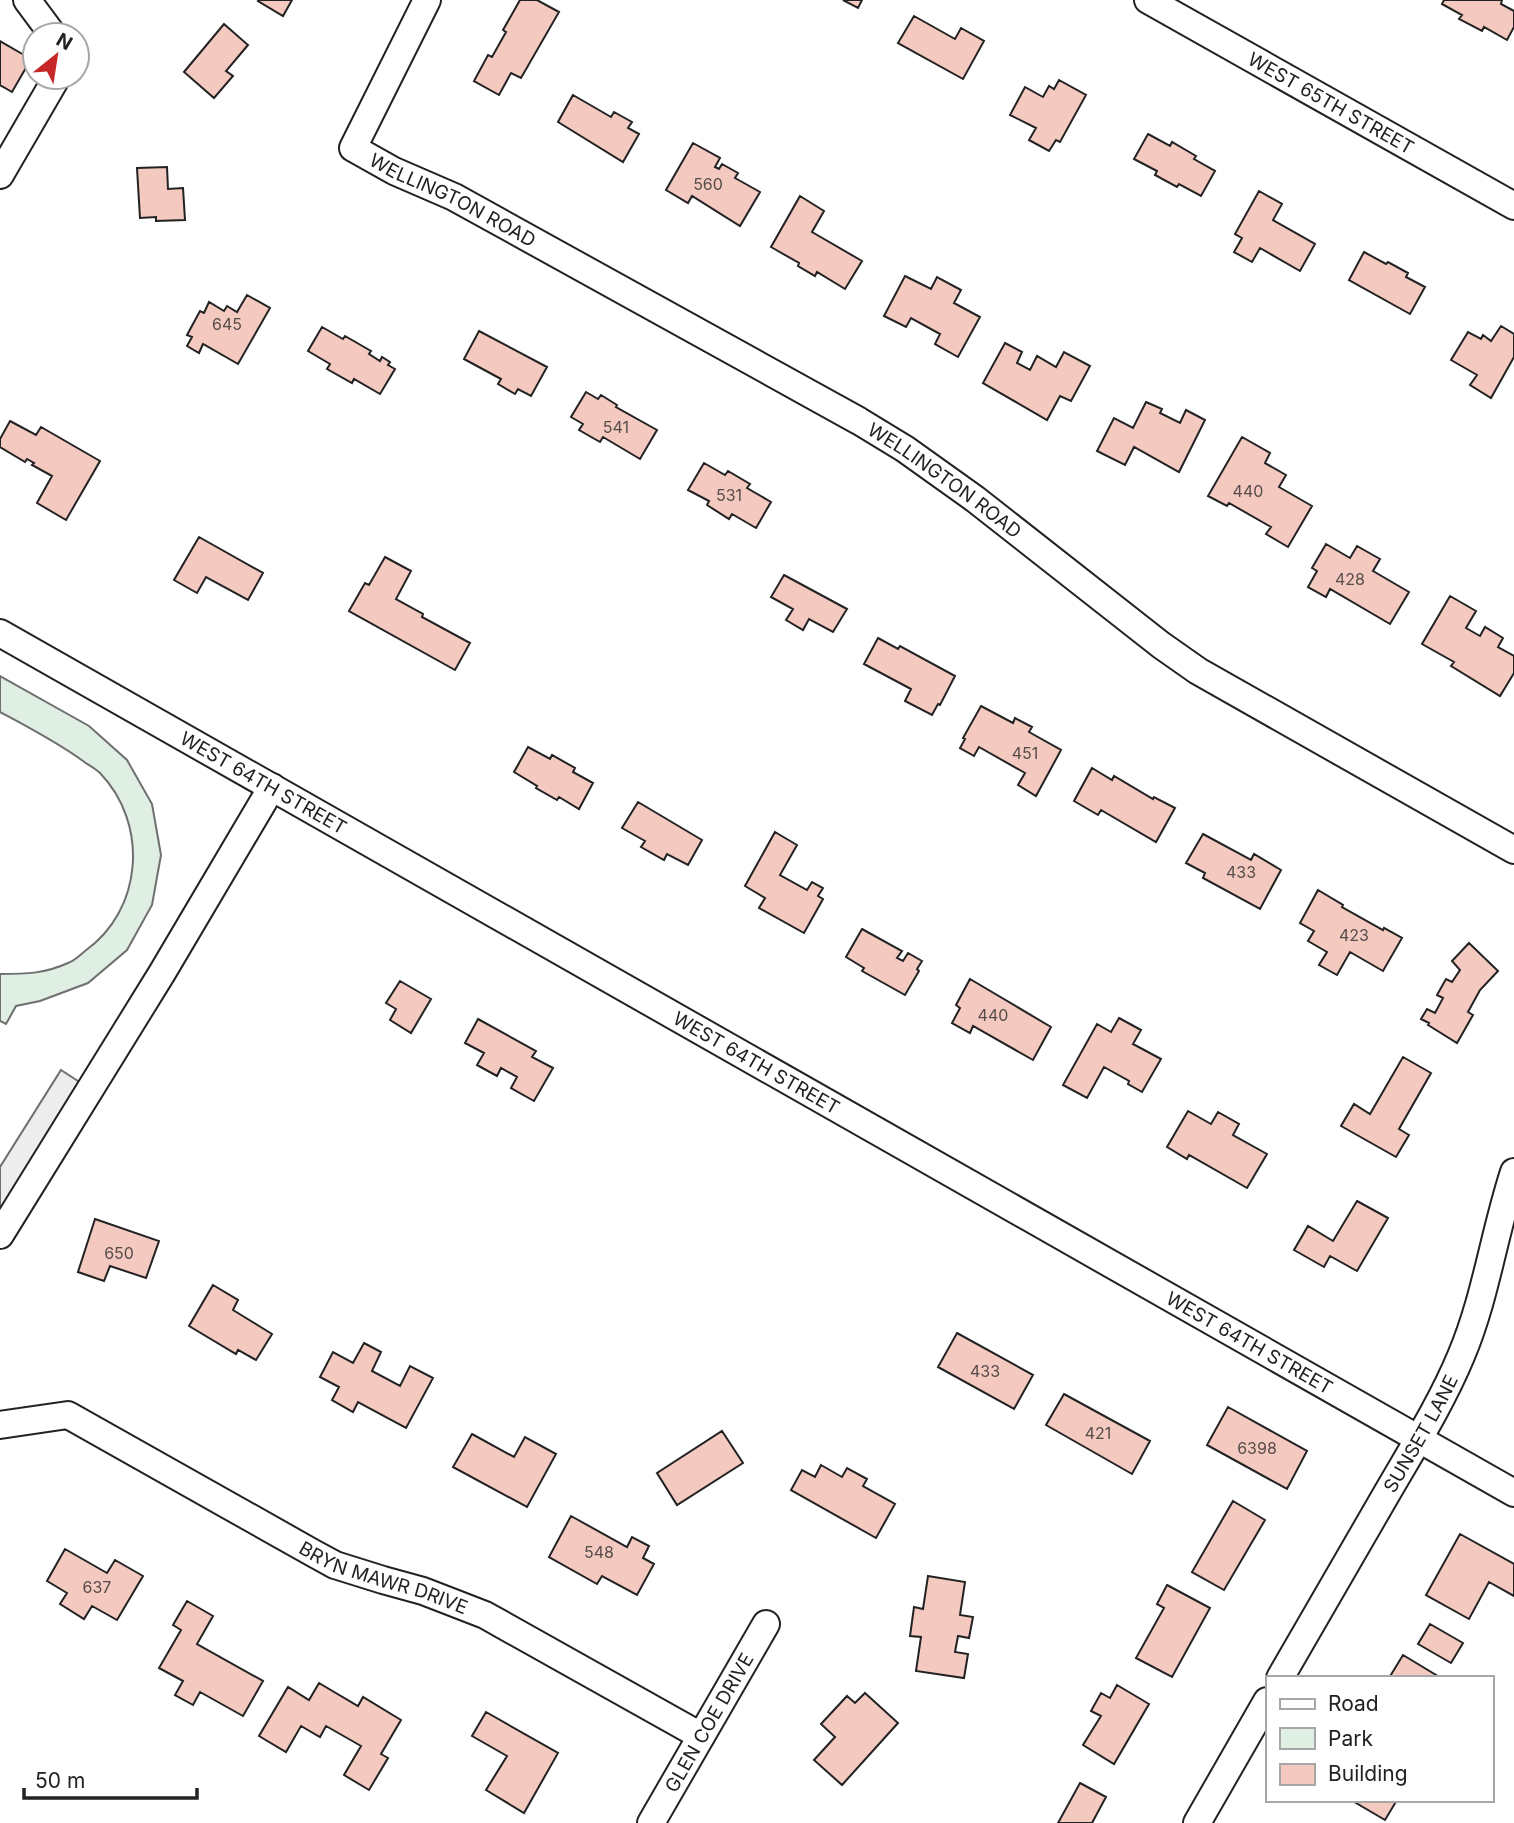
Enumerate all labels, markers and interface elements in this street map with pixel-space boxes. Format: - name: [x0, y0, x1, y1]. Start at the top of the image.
- north arrow: [21, 21, 91, 91]
- text: N: [52, 28, 76, 55]
- street label: WEST 65TH STREET: [1244, 47, 1418, 159]
- street label: WELLINGTON ROAD: [365, 148, 540, 252]
- house number: 560: [693, 174, 723, 194]
- house number: 645: [212, 314, 242, 334]
- house number: 541: [603, 417, 629, 437]
- street label: WELLINGTON ROAD: [864, 418, 1026, 543]
- house number: 440: [1233, 481, 1263, 501]
- house number: 531: [716, 485, 742, 505]
- house number: 428: [1335, 569, 1365, 589]
- street label: WEST 64TH STREET: [176, 726, 351, 839]
- house number: 451: [1012, 743, 1038, 763]
- house number: 433: [1226, 862, 1256, 882]
- house number: 423: [1339, 925, 1369, 945]
- house number: 440: [978, 1005, 1008, 1025]
- street label: WEST 64TH STREET: [669, 1006, 844, 1119]
- house number: 650: [104, 1243, 134, 1263]
- street label: WEST 64TH STREET: [1162, 1286, 1337, 1399]
- house number: 433: [970, 1361, 1000, 1381]
- street label: SUNSET LANE: [1378, 1371, 1463, 1497]
- house number: 421: [1085, 1423, 1111, 1443]
- house number: 6398: [1237, 1438, 1277, 1458]
- street label: BRYN MAWR DRIVE: [295, 1536, 471, 1619]
- house number: 548: [584, 1542, 614, 1562]
- house number: 637: [83, 1577, 111, 1597]
- street label: GLEN COE DRIVE: [660, 1649, 758, 1796]
- legend: [1266, 1676, 1493, 1802]
- text: Road: [1328, 1691, 1379, 1716]
- text: Park: [1328, 1726, 1373, 1751]
- scale bar: [24, 1756, 198, 1800]
- text: Building: [1328, 1761, 1408, 1786]
- text: 50 m: [35, 1768, 85, 1793]

